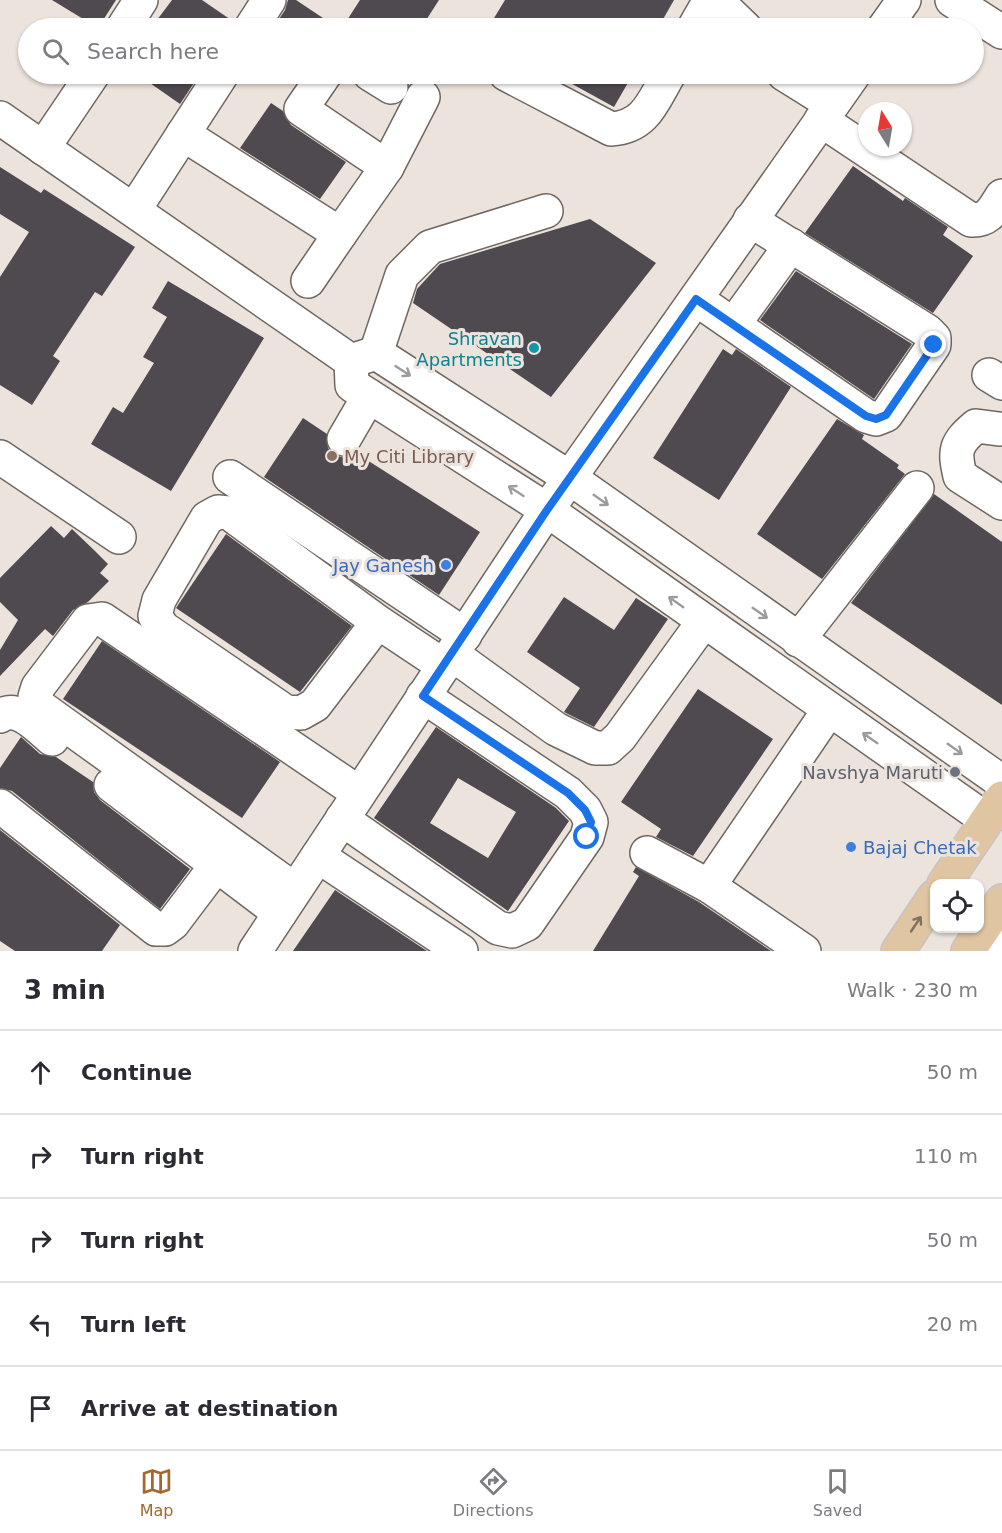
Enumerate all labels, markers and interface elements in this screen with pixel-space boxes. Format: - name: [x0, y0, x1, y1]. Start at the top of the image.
- search box: [18, 18, 984, 84]
- icon: search: [39, 35, 72, 68]
- text: Search here: [87, 39, 219, 64]
- north arrow: [858, 102, 912, 156]
- place label: Shravan Apartments: [416, 328, 522, 370]
- route end: [920, 331, 946, 357]
- marker: Shravan Apartments: [527, 341, 541, 355]
- one-way arrow: [394, 365, 411, 377]
- place label: My Citi Library: [344, 446, 475, 467]
- marker: My Citi Library: [325, 449, 339, 463]
- one-way arrow: [508, 484, 525, 496]
- one-way arrow: [593, 494, 609, 506]
- place label: Jay Ganesh: [332, 555, 434, 576]
- marker: Jay Ganesh: [439, 558, 453, 572]
- one-way arrow: [669, 596, 685, 608]
- one-way arrow: [752, 607, 768, 619]
- one-way arrow: [862, 732, 878, 744]
- one-way arrow: [946, 743, 962, 755]
- place label: Navshya Maruti: [802, 762, 943, 783]
- marker: Navshya Maruti: [948, 765, 962, 779]
- route start: [573, 823, 599, 849]
- place label: Bajaj Chetak: [863, 837, 977, 858]
- marker: Bajaj Chetak: [844, 840, 858, 854]
- map controls: [930, 879, 984, 933]
- button: locate: [930, 879, 984, 933]
- one-way arrow: [911, 916, 923, 933]
- text: 3 min: [24, 975, 106, 1005]
- text: Walk · 230 m: [847, 978, 978, 1002]
- icon: ahead: [24, 1056, 57, 1089]
- text: Continue: [81, 1060, 192, 1085]
- text: 50 m: [927, 1060, 978, 1084]
- icon: right: [24, 1140, 57, 1173]
- text: Turn right: [81, 1144, 204, 1169]
- text: 110 m: [914, 1144, 978, 1168]
- icon: right: [24, 1224, 57, 1257]
- text: Turn right: [81, 1228, 204, 1253]
- text: 50 m: [927, 1228, 978, 1252]
- icon: left: [24, 1308, 57, 1341]
- text: Turn left: [81, 1312, 186, 1337]
- text: 20 m: [927, 1312, 978, 1336]
- icon: arrive: [24, 1392, 57, 1425]
- text: Arrive at destination: [81, 1396, 338, 1421]
- tab: Map: [140, 1465, 173, 1520]
- tab: Directions: [453, 1465, 533, 1520]
- tab: Saved: [813, 1465, 862, 1520]

